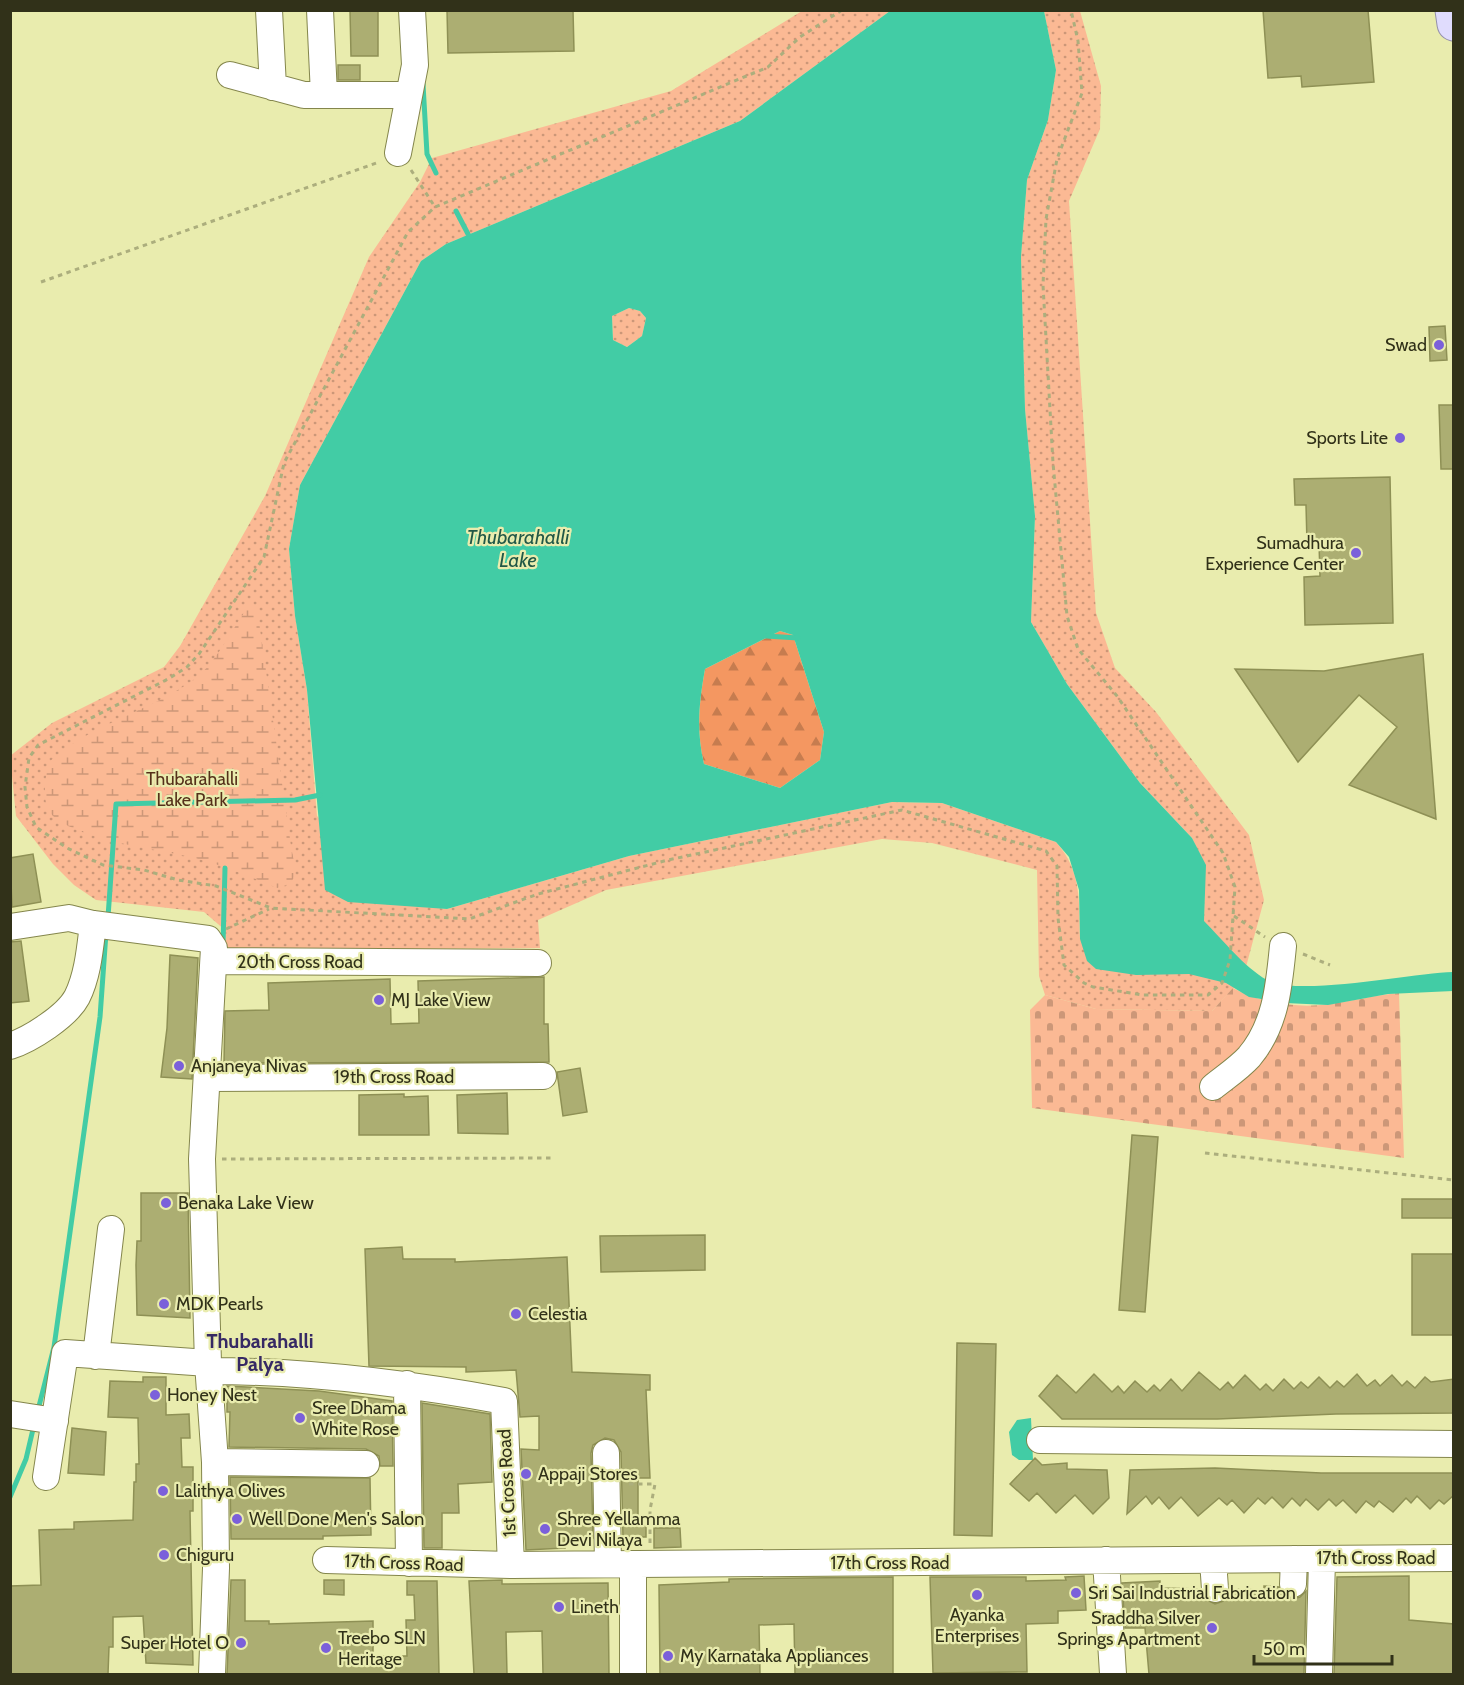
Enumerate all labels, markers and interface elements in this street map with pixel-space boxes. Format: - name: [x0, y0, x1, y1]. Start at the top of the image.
- place label: Swad: [1385, 334, 1427, 356]
- marker: Swad: [1432, 338, 1446, 352]
- place label: Sports Lite: [1306, 427, 1388, 449]
- marker: Sports Lite: [1393, 431, 1407, 445]
- water label: Thubarahalli Lake: [467, 525, 570, 572]
- place label: Sumadhura Experience Center: [1205, 532, 1344, 575]
- marker: Sumadhura Experience Center: [1349, 546, 1363, 560]
- park label: Thubarahalli Lake Park: [146, 768, 238, 811]
- street label: 20th Cross Road: [237, 951, 363, 973]
- place label: MJ Lake View: [391, 989, 491, 1011]
- marker: MJ Lake View: [372, 993, 386, 1007]
- place label: Anjaneya Nivas: [191, 1055, 307, 1077]
- marker: Anjaneya Nivas: [172, 1059, 186, 1073]
- street label: 19th Cross Road: [334, 1066, 454, 1088]
- place label: Benaka Lake View: [178, 1192, 314, 1214]
- marker: Benaka Lake View: [159, 1196, 173, 1210]
- place label: MDK Pearls: [176, 1293, 263, 1315]
- marker: MDK Pearls: [157, 1297, 171, 1311]
- place label: Celestia: [528, 1303, 588, 1325]
- marker: Celestia: [509, 1307, 523, 1321]
- district label: Thubarahalli Palya: [206, 1329, 314, 1376]
- place label: Honey Nest: [167, 1384, 257, 1406]
- marker: Honey Nest: [148, 1388, 162, 1402]
- place label: Sree Dhama White Rose: [312, 1397, 406, 1440]
- marker: Sree Dhama White Rose: [293, 1411, 307, 1425]
- street label: 1st Cross Road: [493, 1429, 521, 1537]
- place label: Appaji Stores: [538, 1463, 638, 1485]
- marker: Appaji Stores: [519, 1467, 533, 1481]
- place label: Lalithya Olives: [175, 1480, 285, 1502]
- marker: Lalithya Olives: [156, 1484, 170, 1498]
- place label: Well Done Men's Salon: [249, 1508, 424, 1530]
- place label: Shree Yellamma Devi Nilaya: [557, 1508, 681, 1551]
- marker: Well Done Men's Salon: [230, 1512, 244, 1526]
- marker: Shree Yellamma Devi Nilaya: [538, 1522, 552, 1536]
- place label: Chiguru: [176, 1544, 234, 1566]
- street label: 17th Cross Road: [1316, 1547, 1436, 1569]
- marker: Chiguru: [157, 1548, 171, 1562]
- street label: 17th Cross Road: [344, 1550, 464, 1576]
- street label: 17th Cross Road: [830, 1552, 950, 1574]
- place label: Sri Sai Industrial Fabrication: [1088, 1582, 1296, 1604]
- marker: Sri Sai Industrial Fabrication: [1069, 1586, 1083, 1600]
- marker: Ayanka Enterprises: [970, 1588, 984, 1602]
- place label: Lineth: [571, 1596, 619, 1618]
- marker: Lineth: [552, 1600, 566, 1614]
- place label: Ayanka Enterprises: [935, 1604, 1019, 1647]
- place label: Sraddha Silver Springs Apartment: [1057, 1607, 1200, 1650]
- marker: Sraddha Silver Springs Apartment: [1205, 1621, 1219, 1635]
- place label: Treebo SLN Heritage: [338, 1627, 426, 1670]
- scale bar: [1254, 1628, 1392, 1666]
- place label: Super Hotel O: [121, 1632, 229, 1654]
- marker: Super Hotel O: [234, 1636, 248, 1650]
- text: 50 m: [1263, 1638, 1305, 1660]
- marker: Treebo SLN Heritage: [319, 1641, 333, 1655]
- place label: My Karnataka Appliances: [680, 1645, 868, 1667]
- marker: My Karnataka Appliances: [661, 1649, 675, 1663]

